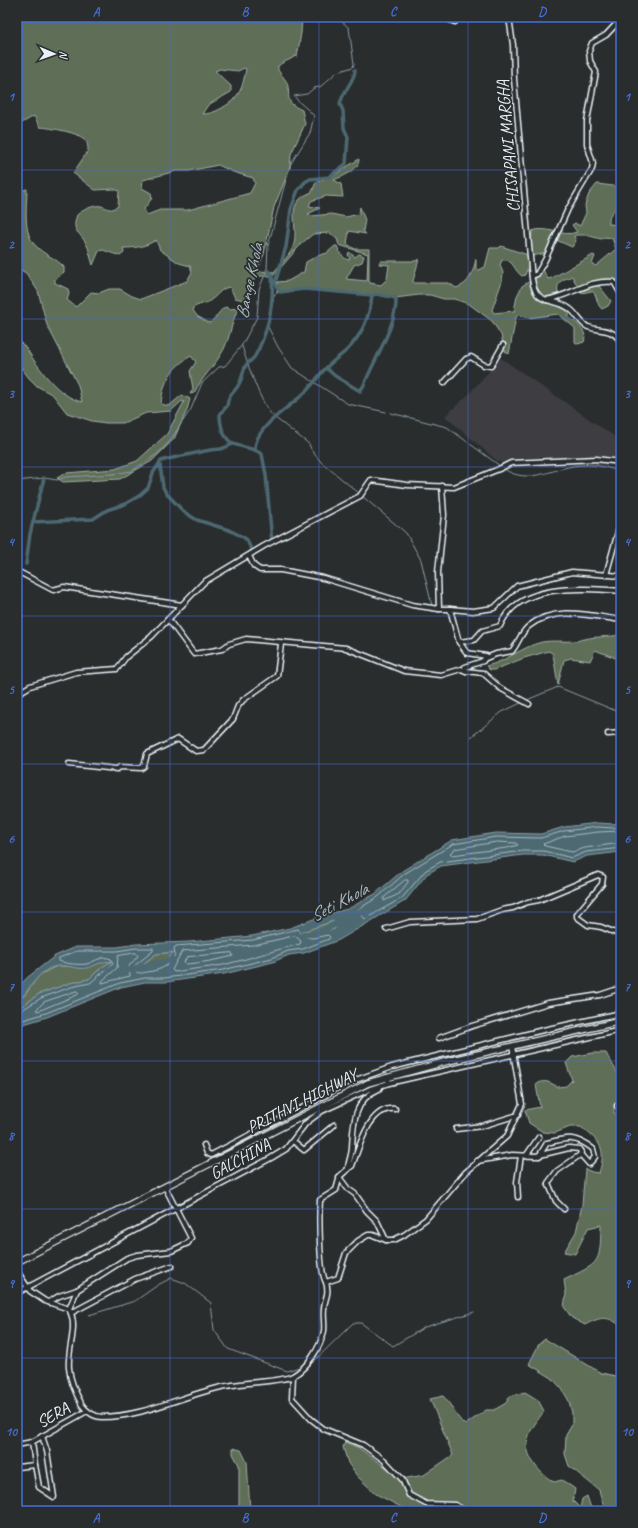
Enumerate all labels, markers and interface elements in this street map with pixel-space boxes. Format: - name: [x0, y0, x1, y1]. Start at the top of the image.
- text: A: [93, 4, 101, 20]
- text: B: [242, 4, 250, 20]
- text: C: [390, 4, 398, 20]
- text: D: [538, 4, 547, 20]
- north arrow: [34, 34, 74, 74]
- text: N: [57, 51, 71, 60]
- street label: CHISAPANI MARGHA: [492, 79, 524, 213]
- text: 1: [8, 89, 16, 105]
- text: 1: [624, 89, 632, 105]
- text: 2: [8, 237, 15, 253]
- text: 2: [624, 237, 631, 253]
- water label: Bange Khola: [230, 239, 268, 321]
- text: 3: [8, 386, 15, 402]
- text: 3: [624, 386, 631, 402]
- text: 4: [8, 534, 16, 550]
- text: 4: [624, 534, 632, 550]
- text: 5: [8, 682, 15, 698]
- text: 5: [624, 682, 631, 698]
- text: 6: [8, 831, 15, 847]
- text: 6: [624, 831, 631, 847]
- water label: Seti Khola: [306, 877, 374, 926]
- text: 7: [8, 979, 15, 995]
- text: 7: [624, 979, 631, 995]
- street label: PRITHVI HIGHWAY: [243, 1063, 364, 1138]
- text: 8: [8, 1128, 16, 1144]
- text: 8: [624, 1128, 632, 1144]
- street label: GALCHINA: [206, 1134, 274, 1184]
- text: 9: [8, 1276, 15, 1292]
- text: 9: [624, 1276, 631, 1292]
- street label: SERA: [33, 1397, 73, 1433]
- text: 10: [5, 1424, 18, 1440]
- text: 10: [621, 1424, 634, 1440]
- text: A: [93, 1510, 101, 1526]
- text: B: [242, 1510, 250, 1526]
- text: C: [390, 1510, 398, 1526]
- text: D: [538, 1510, 547, 1526]

